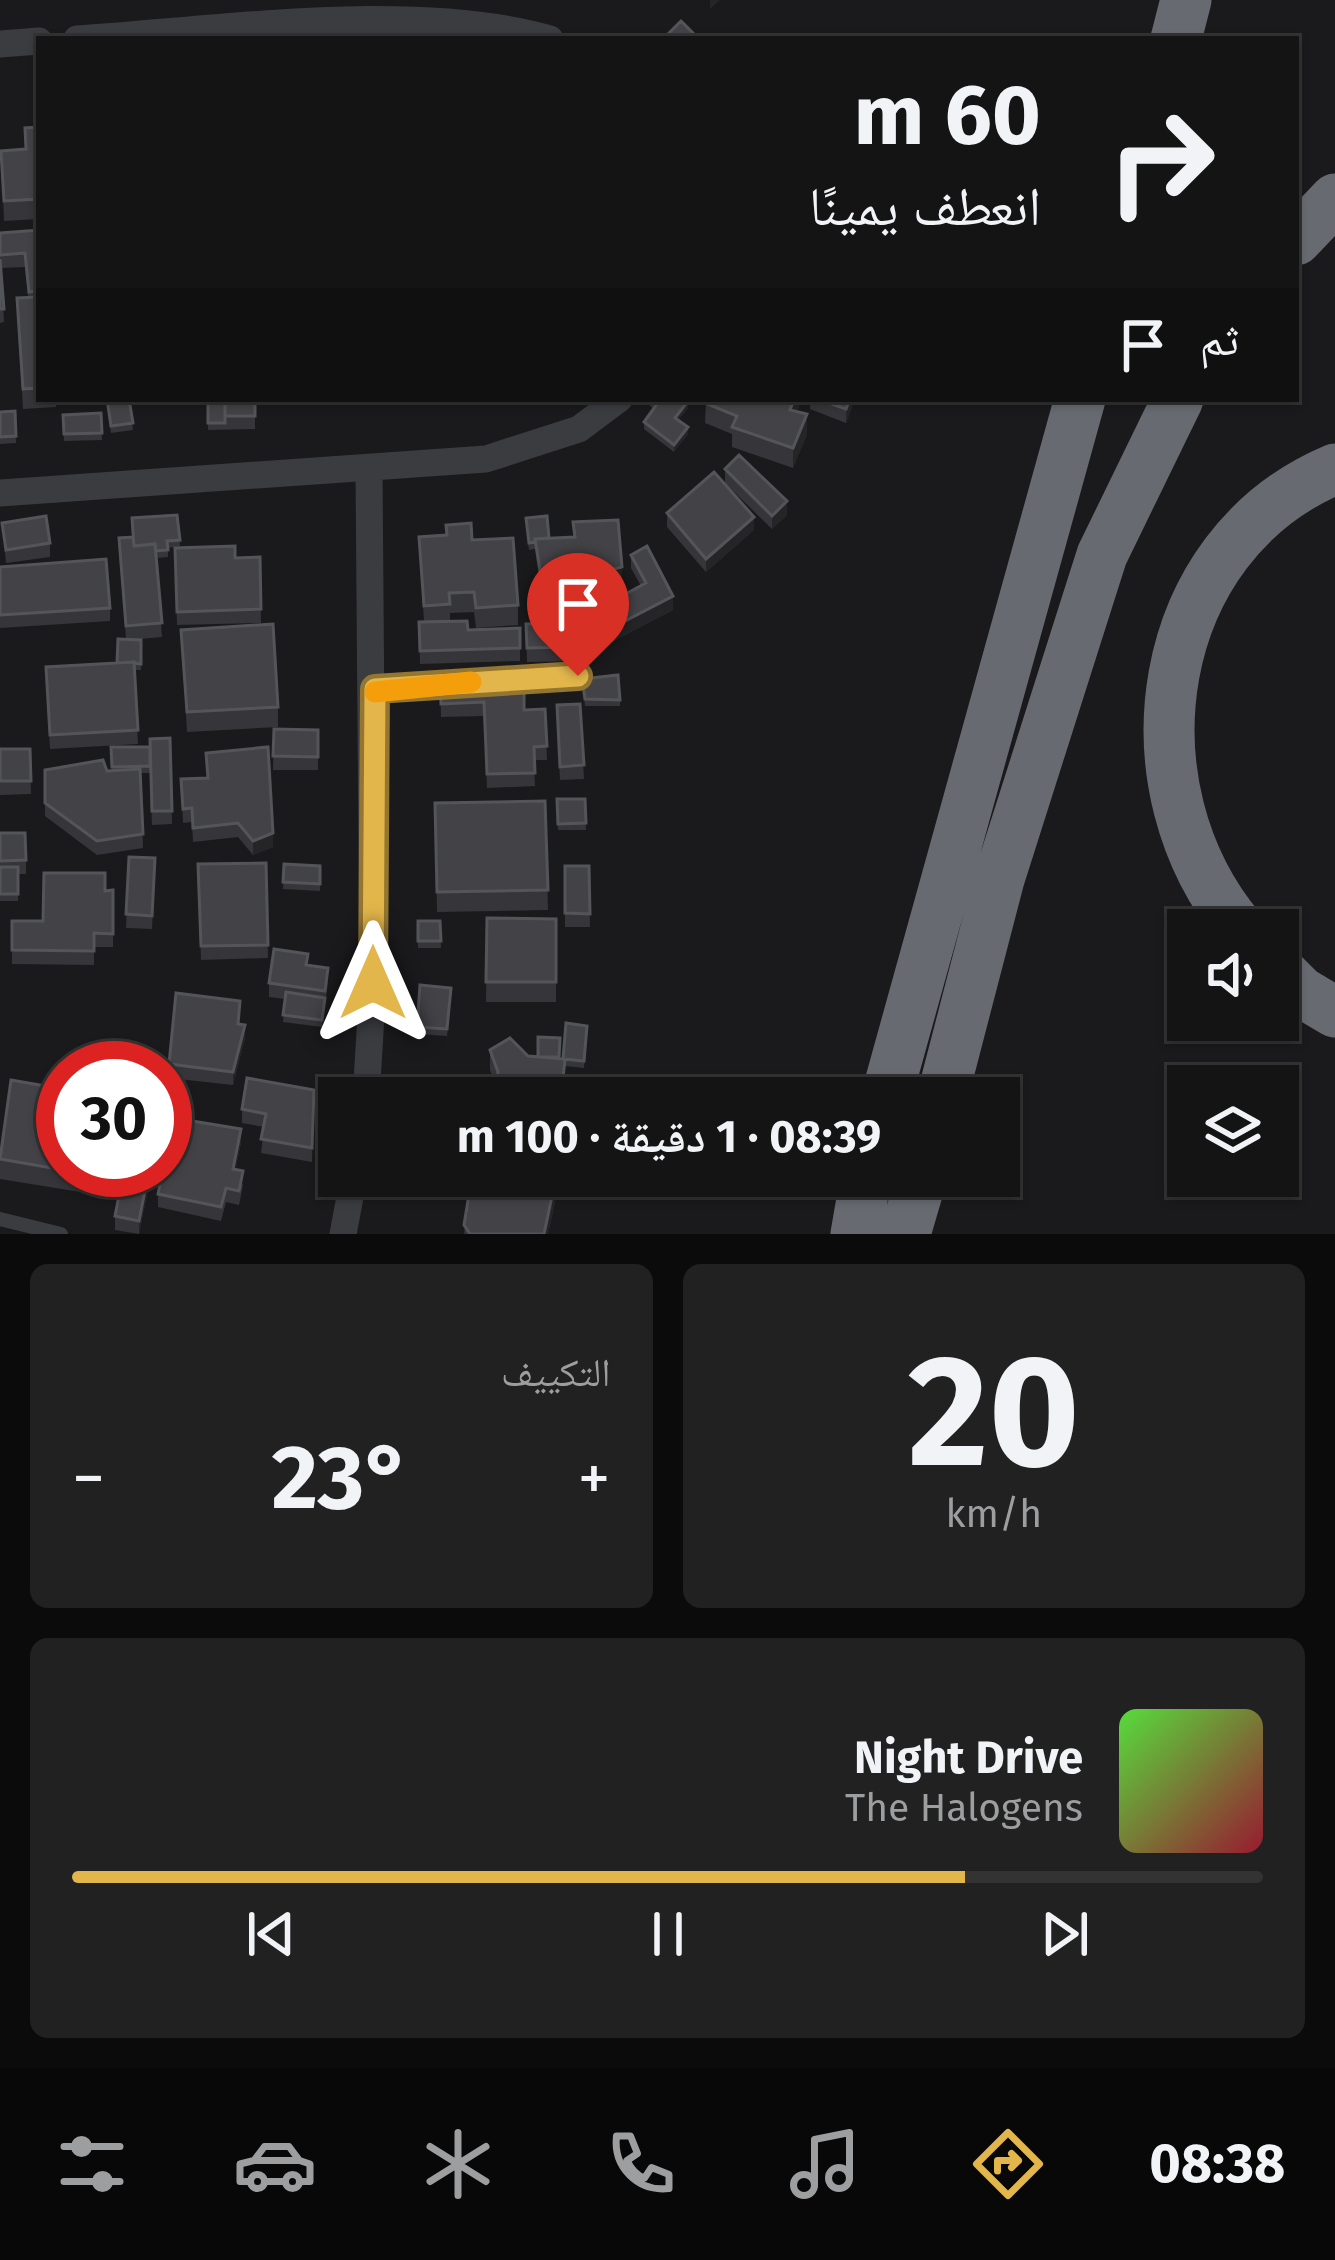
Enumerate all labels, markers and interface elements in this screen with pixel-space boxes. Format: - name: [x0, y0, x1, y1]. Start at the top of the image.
- text: 60 m: [854, 65, 1041, 166]
- icon: right: [1083, 84, 1239, 240]
- text: انعطف يمينًا: [809, 175, 1041, 239]
- icon: arrive: [1110, 312, 1176, 378]
- text: ثم: [1200, 313, 1239, 367]
- pin: [527, 553, 629, 676]
- icon: arrive: [545, 571, 611, 637]
- map controls: [1167, 909, 1299, 1197]
- button: sound: [1167, 909, 1299, 1041]
- position arrow: [310, 920, 436, 1046]
- speed limit sign: 30: [36, 1041, 192, 1197]
- button: layers: [1167, 1065, 1299, 1197]
- text: 08:39 · 1 دقيقة · 100 m: [457, 1110, 881, 1164]
- text: 20: [908, 1319, 1080, 1506]
- text: التكييف: [501, 1350, 611, 1396]
- text: 23°: [271, 1424, 411, 1532]
- text: −: [72, 1439, 105, 1518]
- text: +: [578, 1439, 611, 1518]
- text: km/h: [945, 1491, 1042, 1537]
- text: Night Drive: [854, 1731, 1083, 1785]
- text: The Halogens: [845, 1785, 1083, 1831]
- icon: previous: [238, 1901, 304, 1967]
- icon: pause: [635, 1901, 701, 1967]
- icon: next: [1032, 1901, 1098, 1967]
- icon: filters: [50, 2122, 134, 2206]
- icon: car: [233, 2122, 317, 2206]
- icon: climate: [416, 2122, 500, 2206]
- icon: phone: [599, 2122, 683, 2206]
- icon: music: [783, 2122, 867, 2206]
- icon: directions: [966, 2122, 1050, 2206]
- text: 08:38: [1149, 2132, 1285, 2196]

